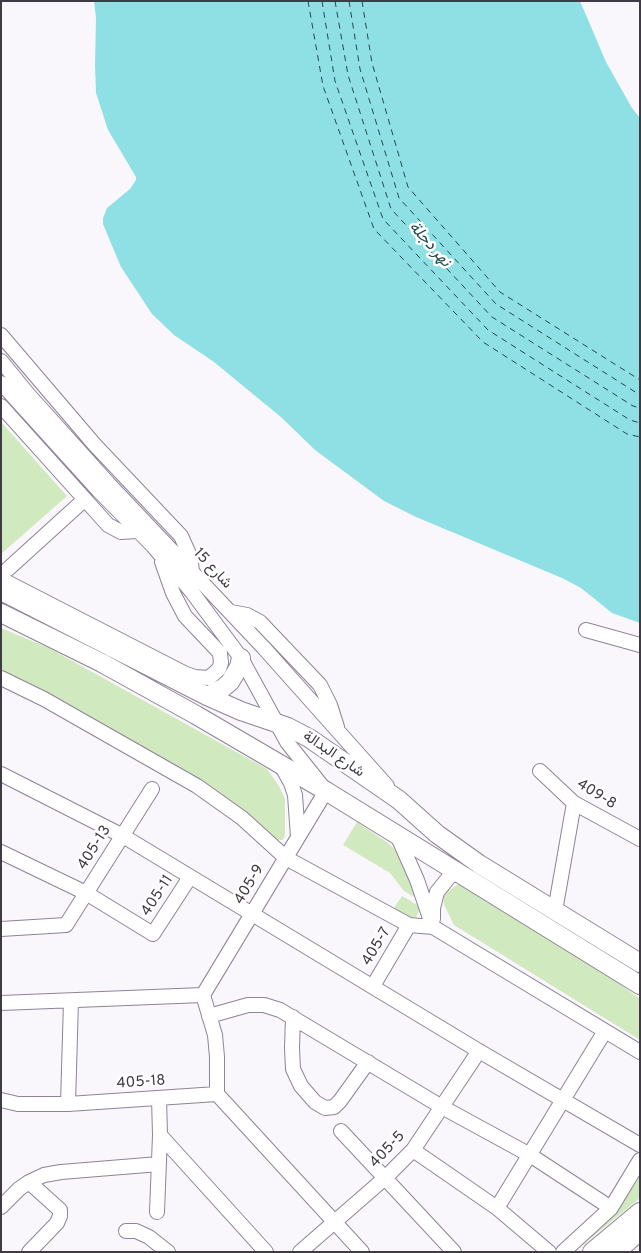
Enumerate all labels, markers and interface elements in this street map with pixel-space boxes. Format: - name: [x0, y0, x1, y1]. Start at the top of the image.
- water label: نهر دجلة: [404, 218, 454, 272]
- street label: شارع 15: [189, 545, 235, 593]
- street label: شارع البدالة: [299, 728, 367, 782]
- street label: 409-8: [573, 776, 619, 814]
- street label: 405-13: [74, 823, 116, 873]
- street label: 405-9: [231, 862, 269, 908]
- street label: 405-11: [138, 872, 178, 920]
- street label: 405-7: [359, 925, 395, 969]
- street label: 405-18: [116, 1072, 166, 1094]
- street label: 405-5: [367, 1128, 409, 1172]

